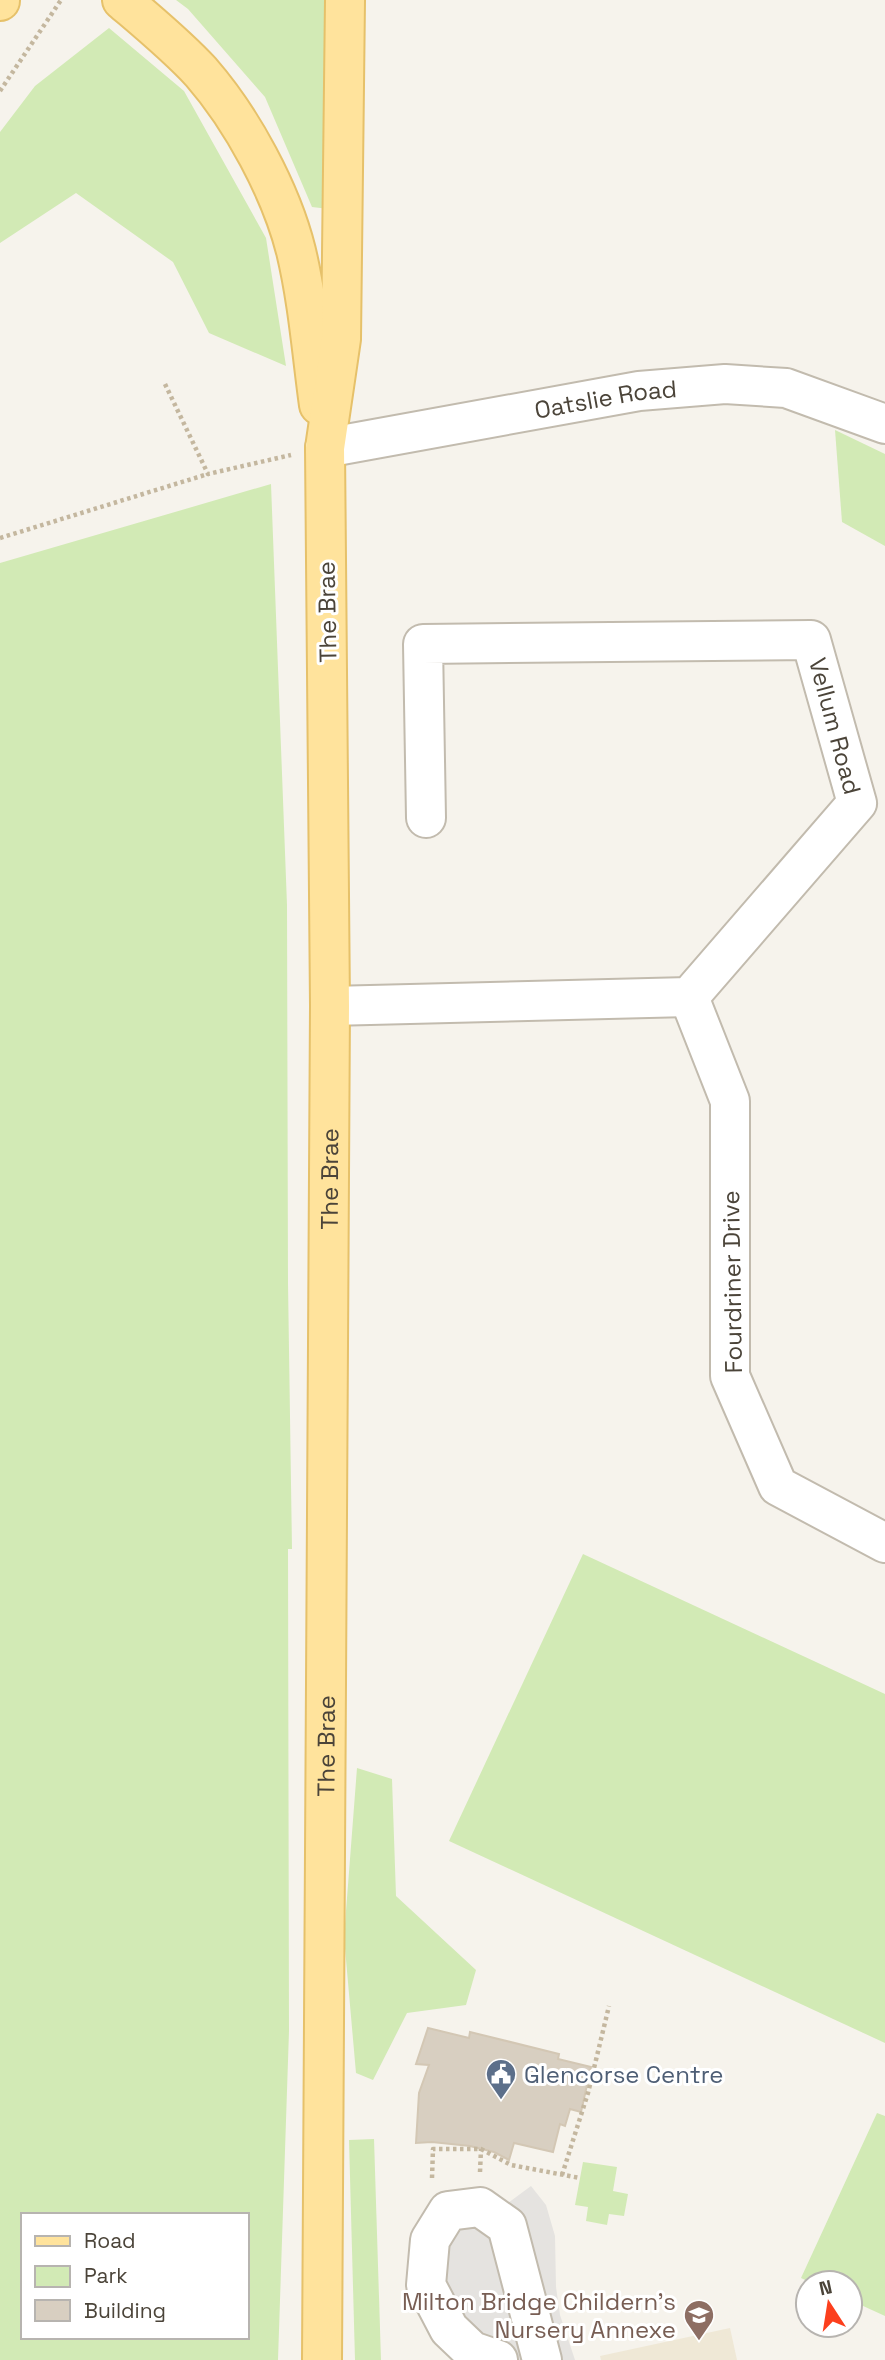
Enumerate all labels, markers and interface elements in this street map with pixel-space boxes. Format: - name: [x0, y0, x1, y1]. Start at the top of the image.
- street label: Oatslie Road: [532, 372, 678, 425]
- street label: The Brae: [311, 561, 343, 663]
- street label: Vellum Road: [802, 654, 868, 798]
- street label: The Brae: [313, 1128, 345, 1230]
- street label: Fourdriner Drive: [715, 1190, 749, 1374]
- street label: The Brae: [310, 1695, 341, 1797]
- public building icon: Glencorse Centre: [484, 2057, 518, 2101]
- place label: Glencorse Centre: [524, 2059, 724, 2090]
- legend: [21, 2213, 248, 2339]
- text: Road: [84, 2227, 136, 2254]
- text: Park: [84, 2262, 128, 2289]
- north arrow: [794, 2269, 864, 2339]
- text: N: [817, 2274, 834, 2301]
- place label: Milton Bridge Childern's Nursery Annexe: [402, 2286, 676, 2345]
- text: Building: [84, 2297, 166, 2324]
- school or university icon: Milton Bridge Childern's Nursery Annexe: [682, 2298, 716, 2342]

